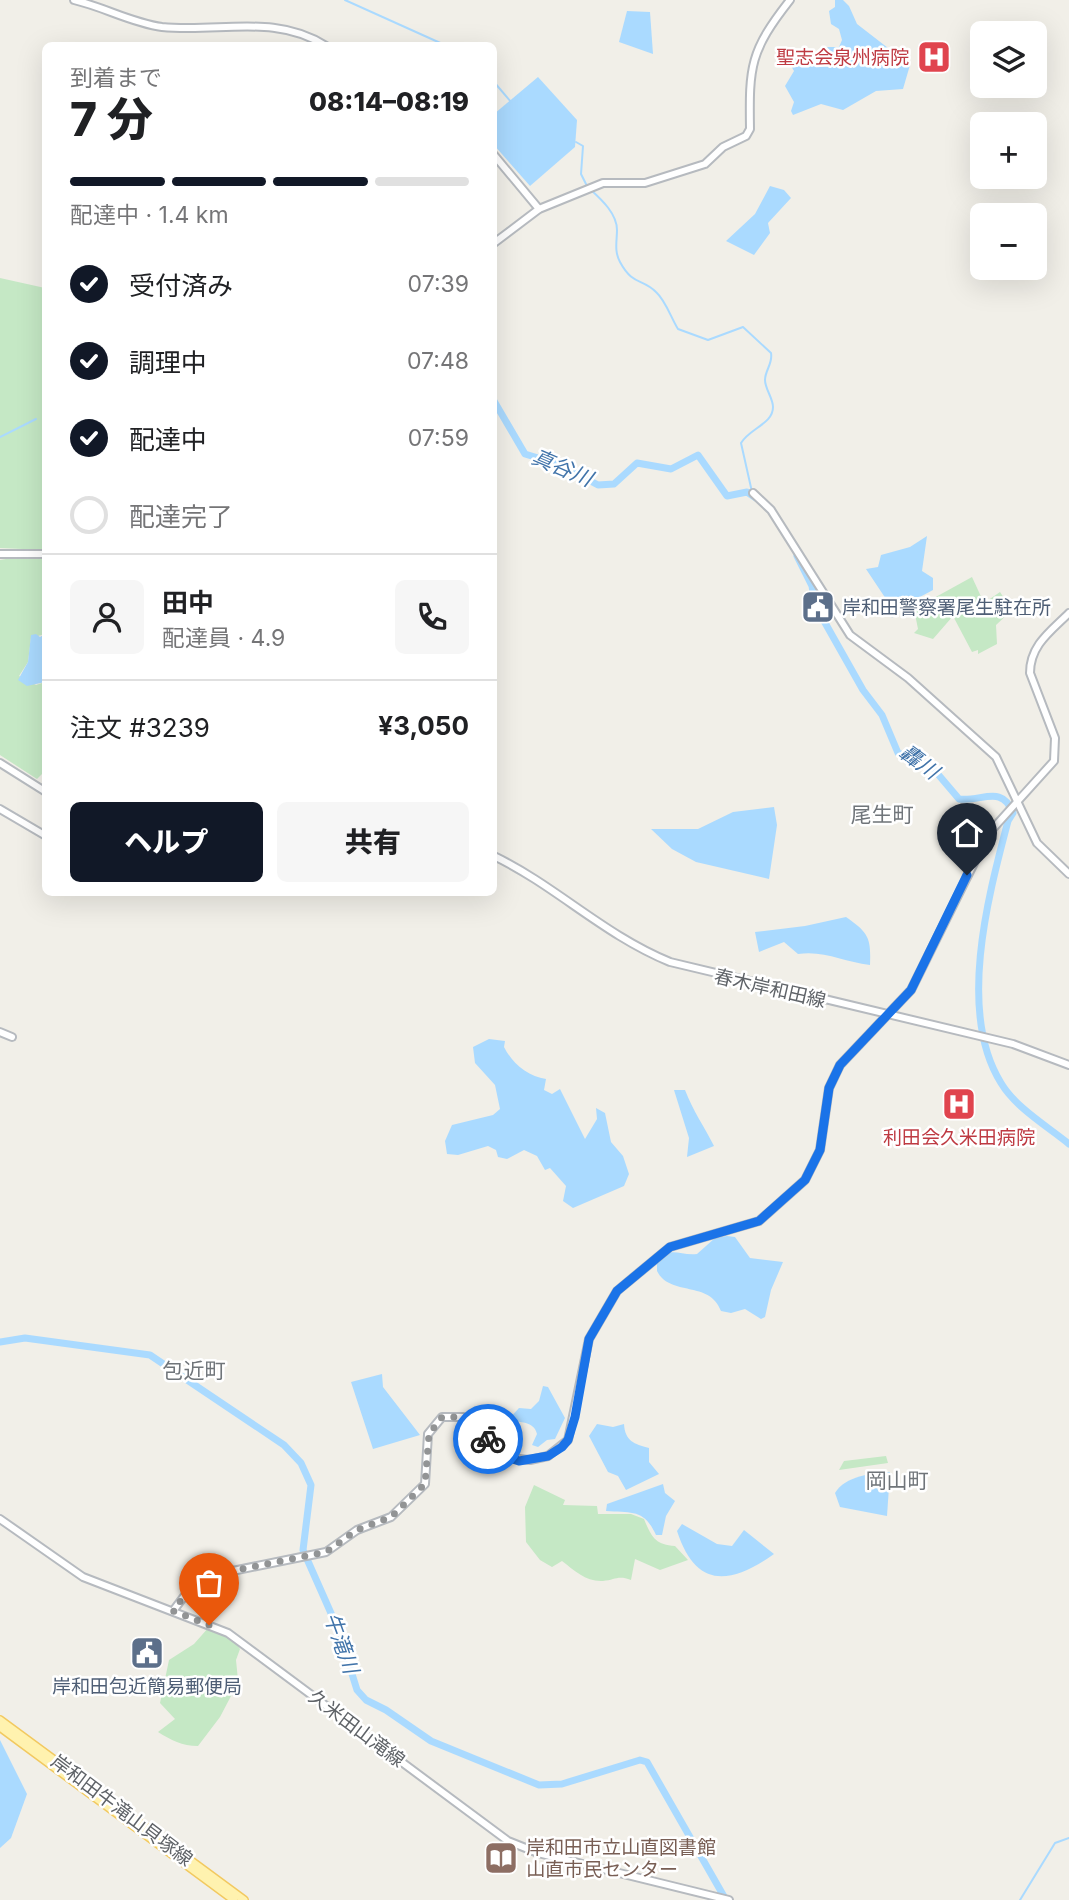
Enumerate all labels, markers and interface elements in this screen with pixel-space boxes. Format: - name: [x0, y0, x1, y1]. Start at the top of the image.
- map controls: [970, 21, 1047, 280]
- button: layers: [970, 21, 1047, 98]
- hospital icon: 聖志会泉州病院: [915, 38, 953, 76]
- place label: 聖志会泉州病院: [776, 46, 909, 69]
- text: 到着まで: [70, 64, 162, 92]
- text: 08:14–08:19: [309, 86, 469, 117]
- text: 7 分: [70, 91, 153, 147]
- button: +: [970, 112, 1047, 189]
- text: 配達中 · 1.4 km: [70, 201, 229, 229]
- button: −: [970, 203, 1047, 280]
- icon: check: [70, 265, 108, 303]
- text: 受付済み: [129, 270, 233, 301]
- text: 07:39: [408, 270, 469, 298]
- icon: check: [70, 342, 108, 380]
- text: 調理中: [129, 347, 207, 378]
- text: 07:48: [407, 347, 469, 375]
- icon: check: [70, 419, 108, 457]
- text: 配達中: [129, 424, 207, 455]
- text: 07:59: [408, 424, 469, 452]
- water label: 真谷川: [528, 444, 598, 492]
- text: 配達完了: [129, 501, 233, 532]
- button: person: [70, 580, 144, 654]
- button: phone: [395, 580, 469, 654]
- text: 田中: [162, 587, 214, 618]
- public building icon: 岸和田警察署尾生駐在所: [799, 588, 837, 626]
- place label: 岸和田警察署尾生駐在所: [842, 596, 1051, 619]
- text: 配達員 · 4.9: [162, 624, 285, 652]
- text: ¥3,050: [378, 710, 469, 741]
- text: 注文 #3239: [70, 712, 210, 743]
- water label: 轟川: [895, 739, 945, 785]
- button: ヘルプ: [70, 802, 263, 882]
- button: 共有: [277, 802, 469, 882]
- district label: 尾生町: [851, 802, 914, 827]
- pin: [937, 803, 997, 875]
- icon: home: [948, 814, 986, 852]
- street label: 春木岸和田線: [712, 964, 828, 1013]
- hospital icon: 利田会久米田病院: [940, 1085, 978, 1123]
- place label: 利田会久米田病院: [883, 1126, 1035, 1149]
- district label: 包近町: [163, 1358, 226, 1383]
- courier: [453, 1404, 523, 1474]
- icon: bike: [469, 1420, 507, 1458]
- district label: 岡山町: [866, 1468, 929, 1493]
- pin: [179, 1553, 239, 1625]
- icon: bag: [190, 1564, 228, 1602]
- water label: 牛滝川: [319, 1609, 365, 1679]
- public building icon: 岸和田包近簡易郵便局: [128, 1634, 166, 1672]
- place label: 岸和田包近簡易郵便局: [52, 1675, 242, 1698]
- street label: 久米田山滝線: [304, 1685, 409, 1772]
- street label: 岸和田牛滝山貝塚線: [46, 1750, 197, 1871]
- place label: 岸和田市立山直図書館 山直市民センター: [526, 1836, 716, 1881]
- library icon: 岸和田市立山直図書館 山直市民センター: [482, 1839, 520, 1877]

